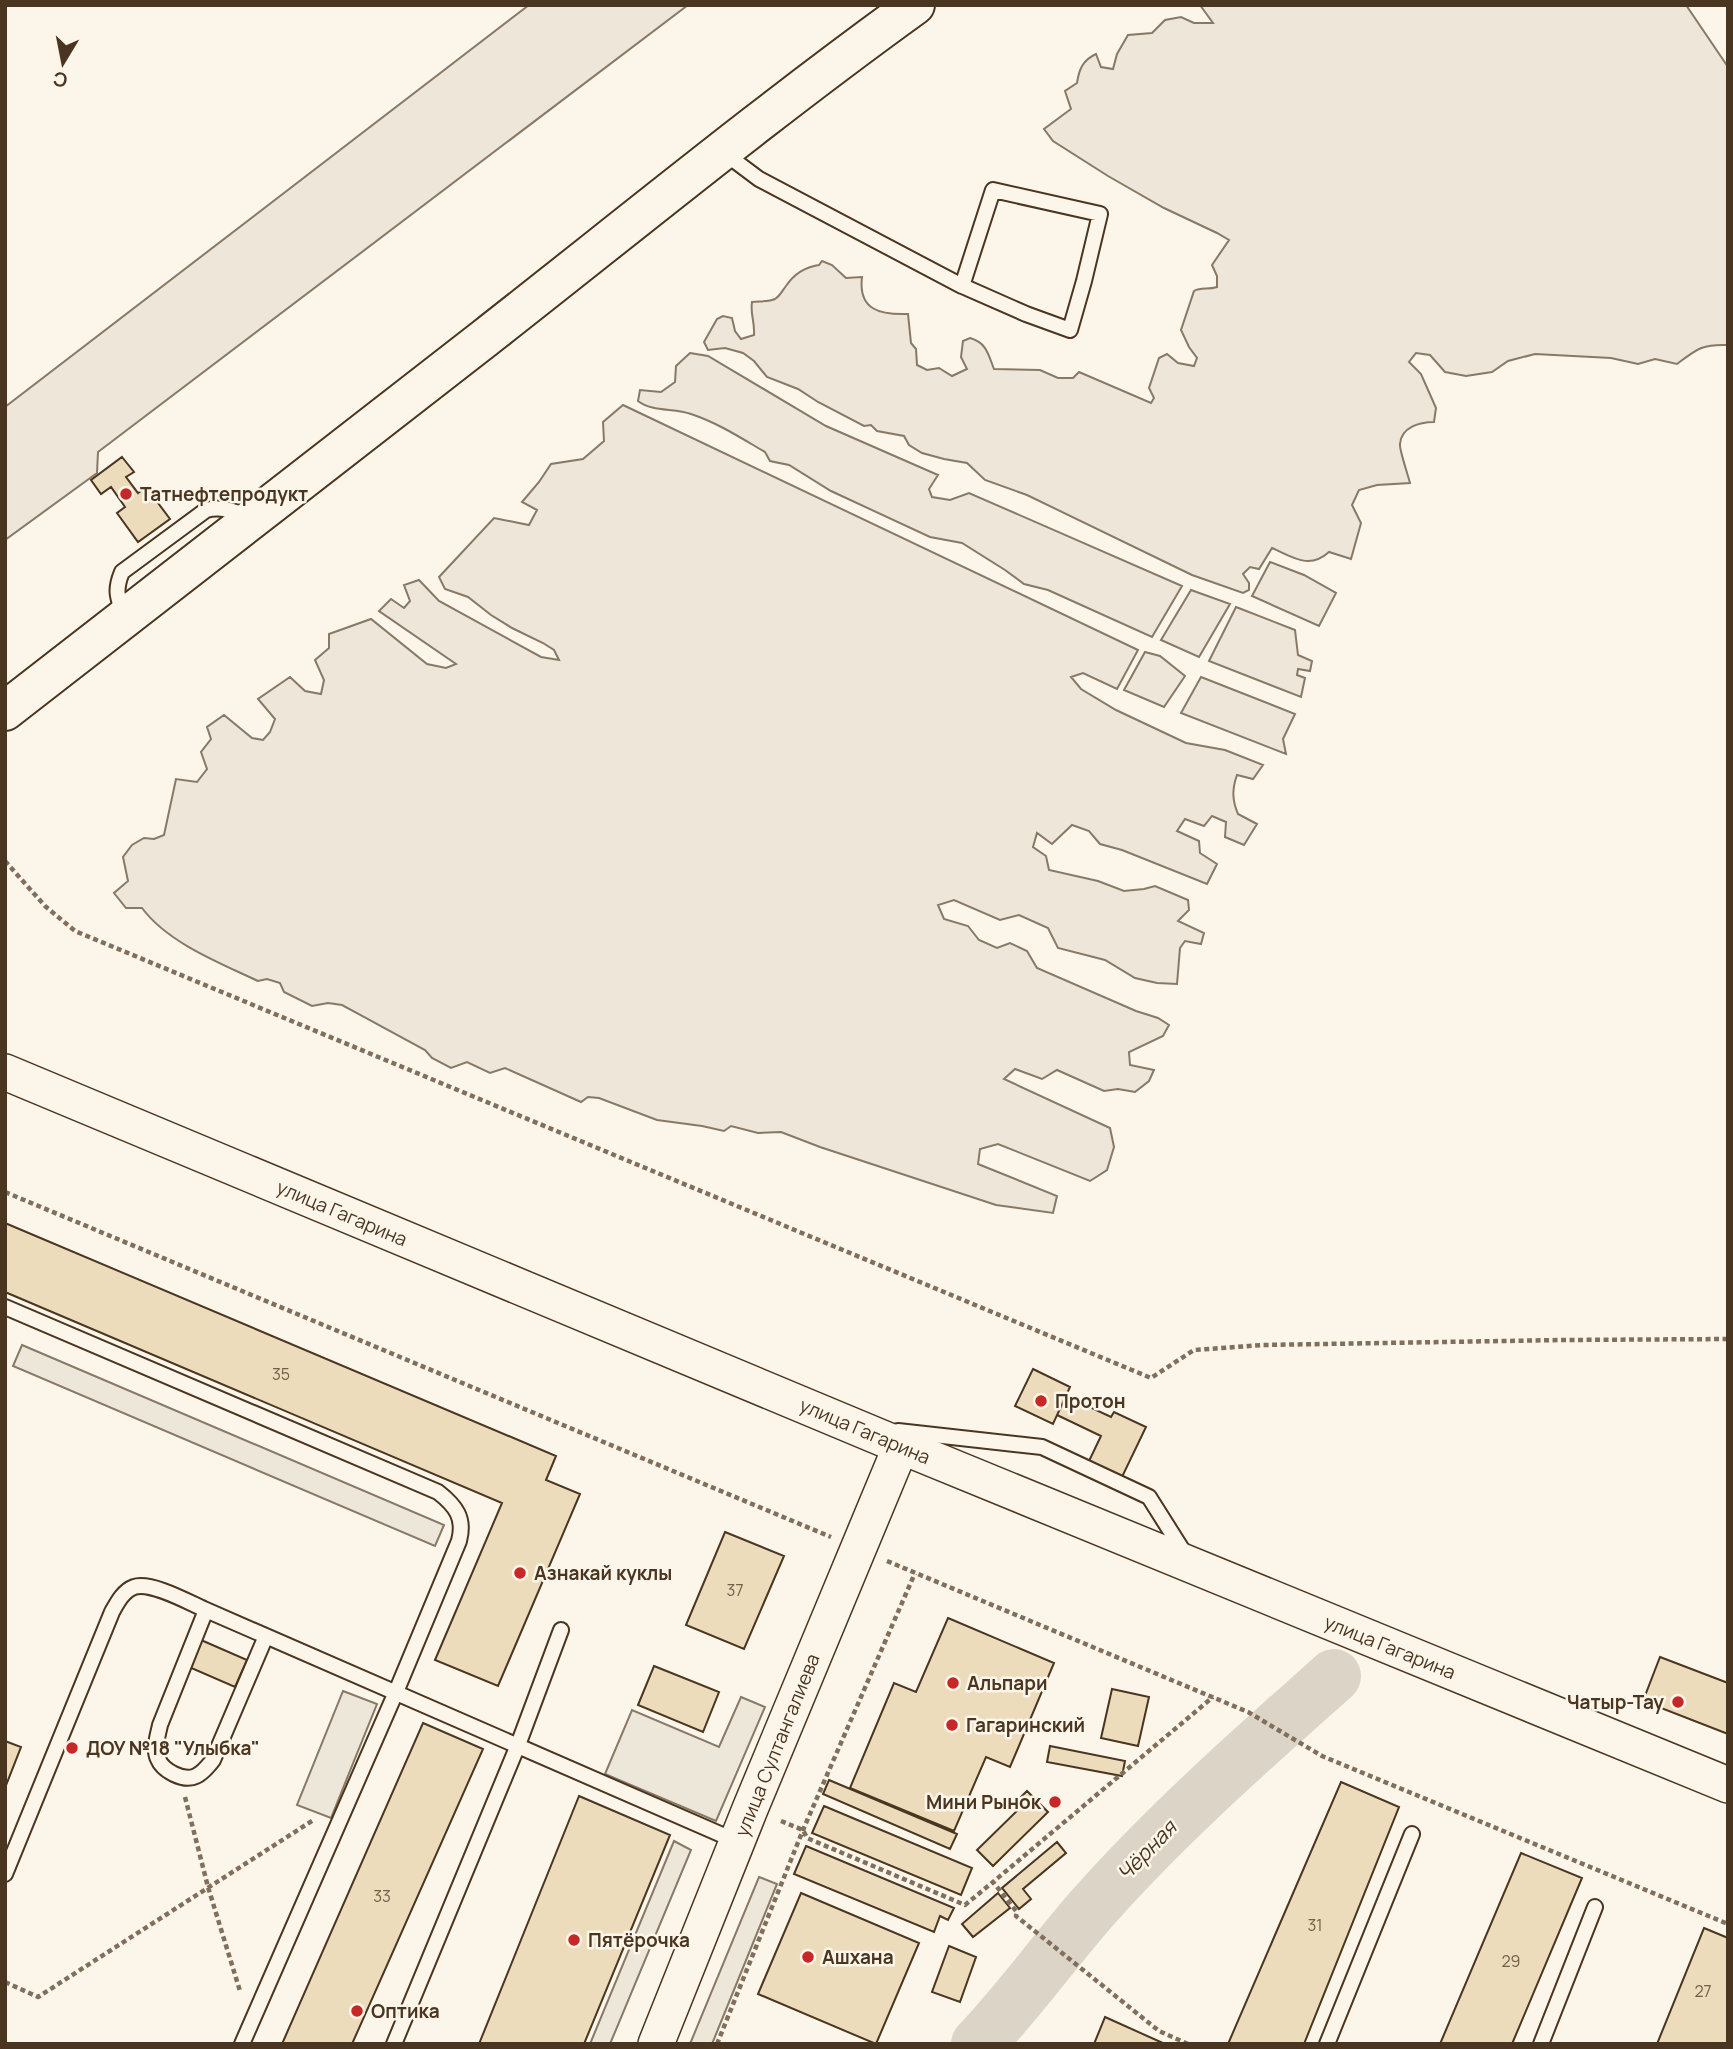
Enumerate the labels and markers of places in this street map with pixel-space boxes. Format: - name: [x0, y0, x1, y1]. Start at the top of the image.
- place label: Татнефтепродукт: [140, 481, 308, 507]
- marker: Татнефтепродукт: [118, 486, 134, 502]
- place label: Протон: [1055, 1388, 1125, 1414]
- marker: Протон: [1033, 1393, 1049, 1409]
- place label: Азнакай куклы: [534, 1560, 672, 1586]
- marker: Азнакай куклы: [512, 1565, 528, 1581]
- place label: Альпари: [967, 1670, 1048, 1696]
- marker: Альпари: [945, 1675, 961, 1691]
- place label: Чатыр-Тау: [1567, 1689, 1664, 1715]
- marker: Чатыр-Тау: [1670, 1694, 1686, 1710]
- place label: Гагаринский: [966, 1712, 1085, 1738]
- marker: Гагаринский: [944, 1717, 960, 1733]
- place label: ДОУ №18 "Улыбка": [86, 1735, 260, 1761]
- marker: ДОУ №18 "Улыбка": [64, 1740, 80, 1756]
- place label: Мини Рынок: [926, 1789, 1042, 1815]
- marker: Мини Рынок: [1047, 1794, 1063, 1810]
- place label: Пятёрочка: [588, 1927, 690, 1953]
- marker: Пятёрочка: [566, 1932, 582, 1948]
- place label: Ашхана: [822, 1944, 894, 1970]
- marker: Ашхана: [800, 1949, 816, 1965]
- place label: Оптика: [371, 1998, 440, 2024]
- marker: Оптика: [349, 2003, 365, 2019]

